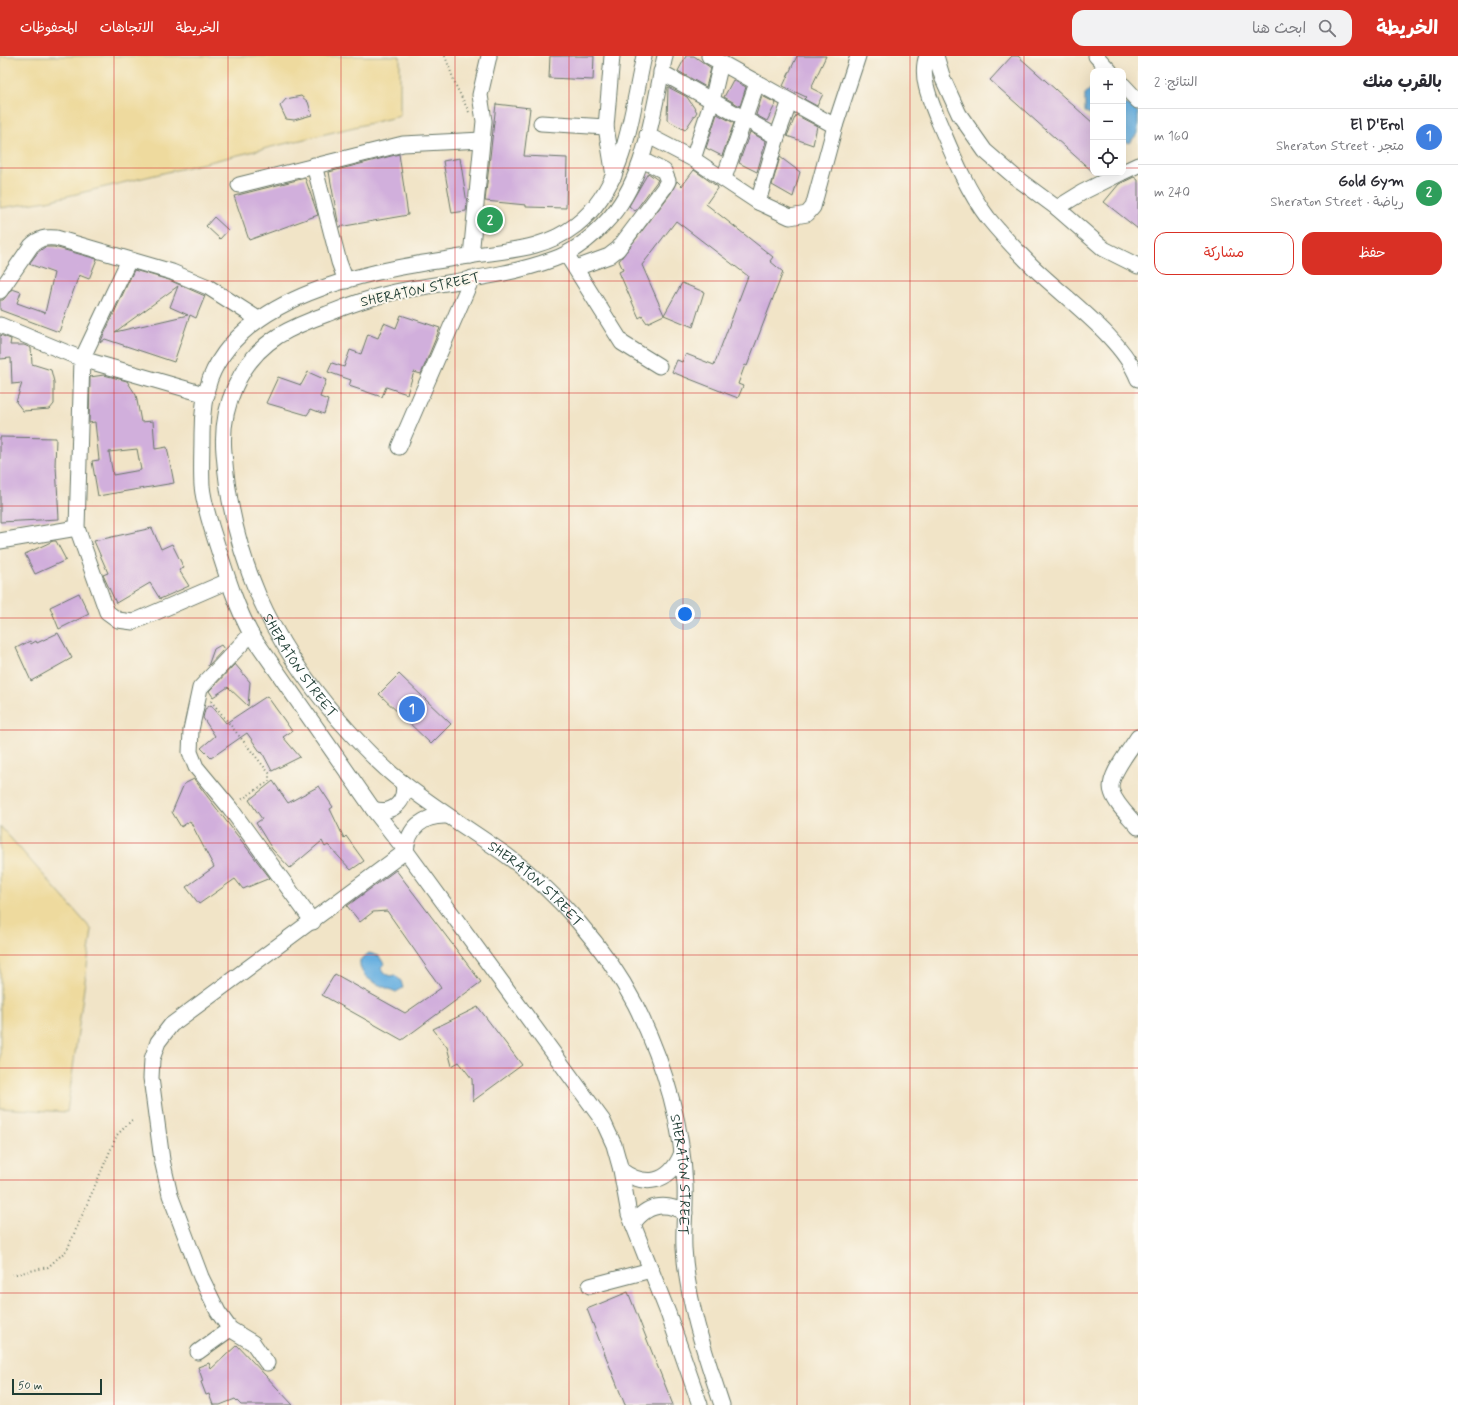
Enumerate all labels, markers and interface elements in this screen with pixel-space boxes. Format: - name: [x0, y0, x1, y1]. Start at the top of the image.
- search box: [1072, 10, 1352, 46]
- text: الخريطة: [1376, 16, 1438, 41]
- icon: search: [1316, 17, 1338, 39]
- text: المحفوظات: [20, 19, 78, 37]
- text: الاتجاهات: [100, 19, 154, 37]
- text: الخريطة: [176, 19, 219, 37]
- text: ابحث هنا: [1252, 19, 1306, 39]
- map controls: [1090, 68, 1126, 176]
- button: +: [1090, 68, 1126, 104]
- text: بالقرب منك: [1363, 71, 1442, 93]
- text: النتائج: 2: [1154, 74, 1197, 91]
- button: −: [1090, 104, 1126, 140]
- text: El D'Erol: [1350, 116, 1404, 136]
- text: 160 m: [1154, 128, 1189, 145]
- text: 1: [1426, 128, 1432, 145]
- text: متجر · Sheraton Street: [1276, 138, 1404, 155]
- button: locate: [1090, 140, 1126, 176]
- text: Gold Gym: [1338, 172, 1404, 192]
- text: 240 m: [1154, 184, 1190, 201]
- text: 2: [1426, 184, 1432, 201]
- text: رياضة · Sheraton Street: [1270, 194, 1404, 211]
- pin: 2: [477, 205, 503, 235]
- button: مشاركة: [1154, 232, 1294, 275]
- button: حفظ: [1302, 232, 1442, 275]
- street label: SHERATON STREET: [359, 269, 482, 311]
- your location: [675, 604, 695, 624]
- street label: SHERATON STREET: [258, 611, 341, 722]
- pin: 1: [399, 694, 425, 724]
- street label: SHERATON STREET: [484, 837, 587, 931]
- street label: SHERATON STREET: [665, 1113, 693, 1235]
- scale bar: [12, 1377, 102, 1396]
- text: 50 m: [18, 1379, 43, 1393]

